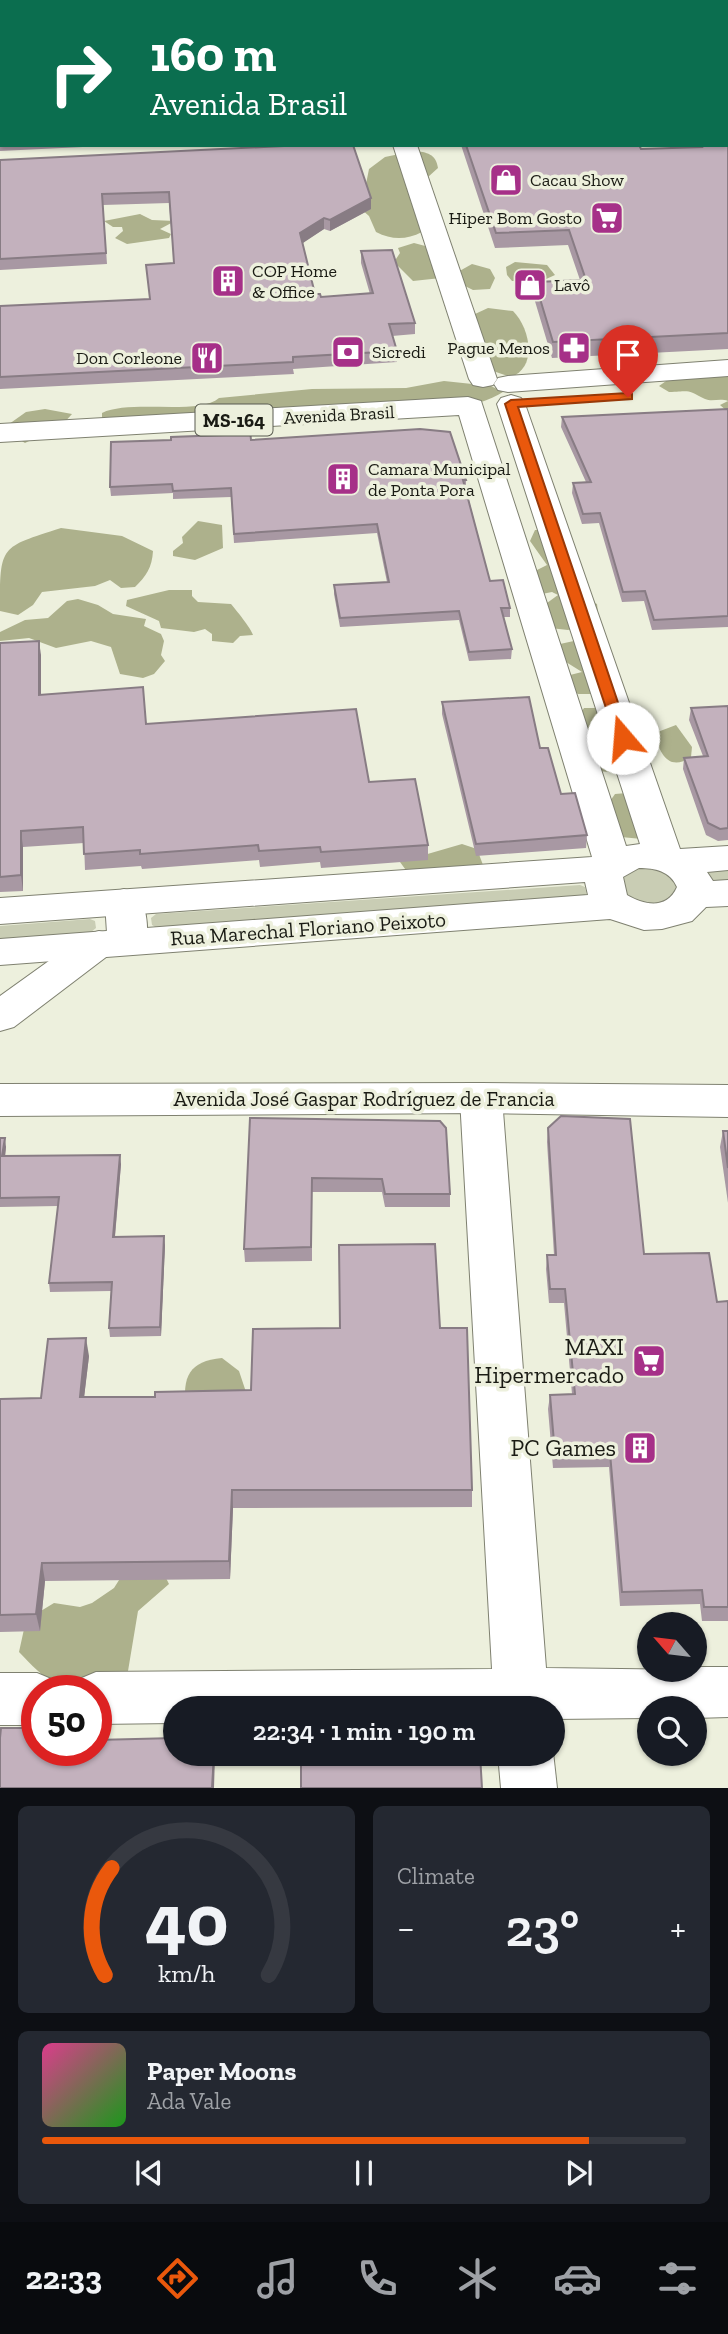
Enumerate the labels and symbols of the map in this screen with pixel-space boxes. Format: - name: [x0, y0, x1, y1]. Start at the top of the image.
- shop icon: Cacau Show: [487, 161, 525, 199]
- place label: Cacau Show: [530, 169, 624, 191]
- supermarket icon: Hiper Bom Gosto: [588, 199, 626, 237]
- place label: Hiper Bom Gosto: [448, 207, 582, 229]
- place label: COP Home & Office: [252, 260, 337, 303]
- building icon: COP Home & Office: [209, 262, 247, 300]
- shop icon: Lavô: [511, 266, 549, 304]
- place label: Lavô: [554, 274, 590, 296]
- pin: [598, 325, 658, 397]
- pharmacy icon: Pague Menos: [555, 329, 593, 367]
- bank icon: Sicredi: [329, 333, 367, 371]
- place label: Pague Menos: [447, 337, 550, 359]
- restaurant icon: Don Corleone: [188, 339, 226, 377]
- place label: Sicredi: [372, 341, 426, 363]
- place label: Don Corleone: [76, 347, 182, 369]
- street label: Avenida Brasil: [283, 401, 395, 429]
- road number: MS-164: [196, 404, 272, 436]
- place label: Camara Municipal de Ponta Pora: [368, 458, 511, 501]
- building icon: Camara Municipal de Ponta Pora: [324, 460, 362, 498]
- position arrow: [586, 701, 660, 775]
- street label: Rua Marechal Floriano Peixoto: [169, 906, 447, 951]
- street label: Avenida José Gaspar Rodríguez de Francia: [173, 1086, 555, 1111]
- place label: MAXI Hipermercado: [474, 1332, 624, 1389]
- supermarket icon: MAXI Hipermercado: [630, 1342, 668, 1380]
- building icon: PC Games: [621, 1429, 659, 1467]
- place label: PC Games: [511, 1433, 616, 1462]
- north arrow: [637, 1612, 707, 1682]
- speed limit sign: 50: [21, 1675, 112, 1766]

